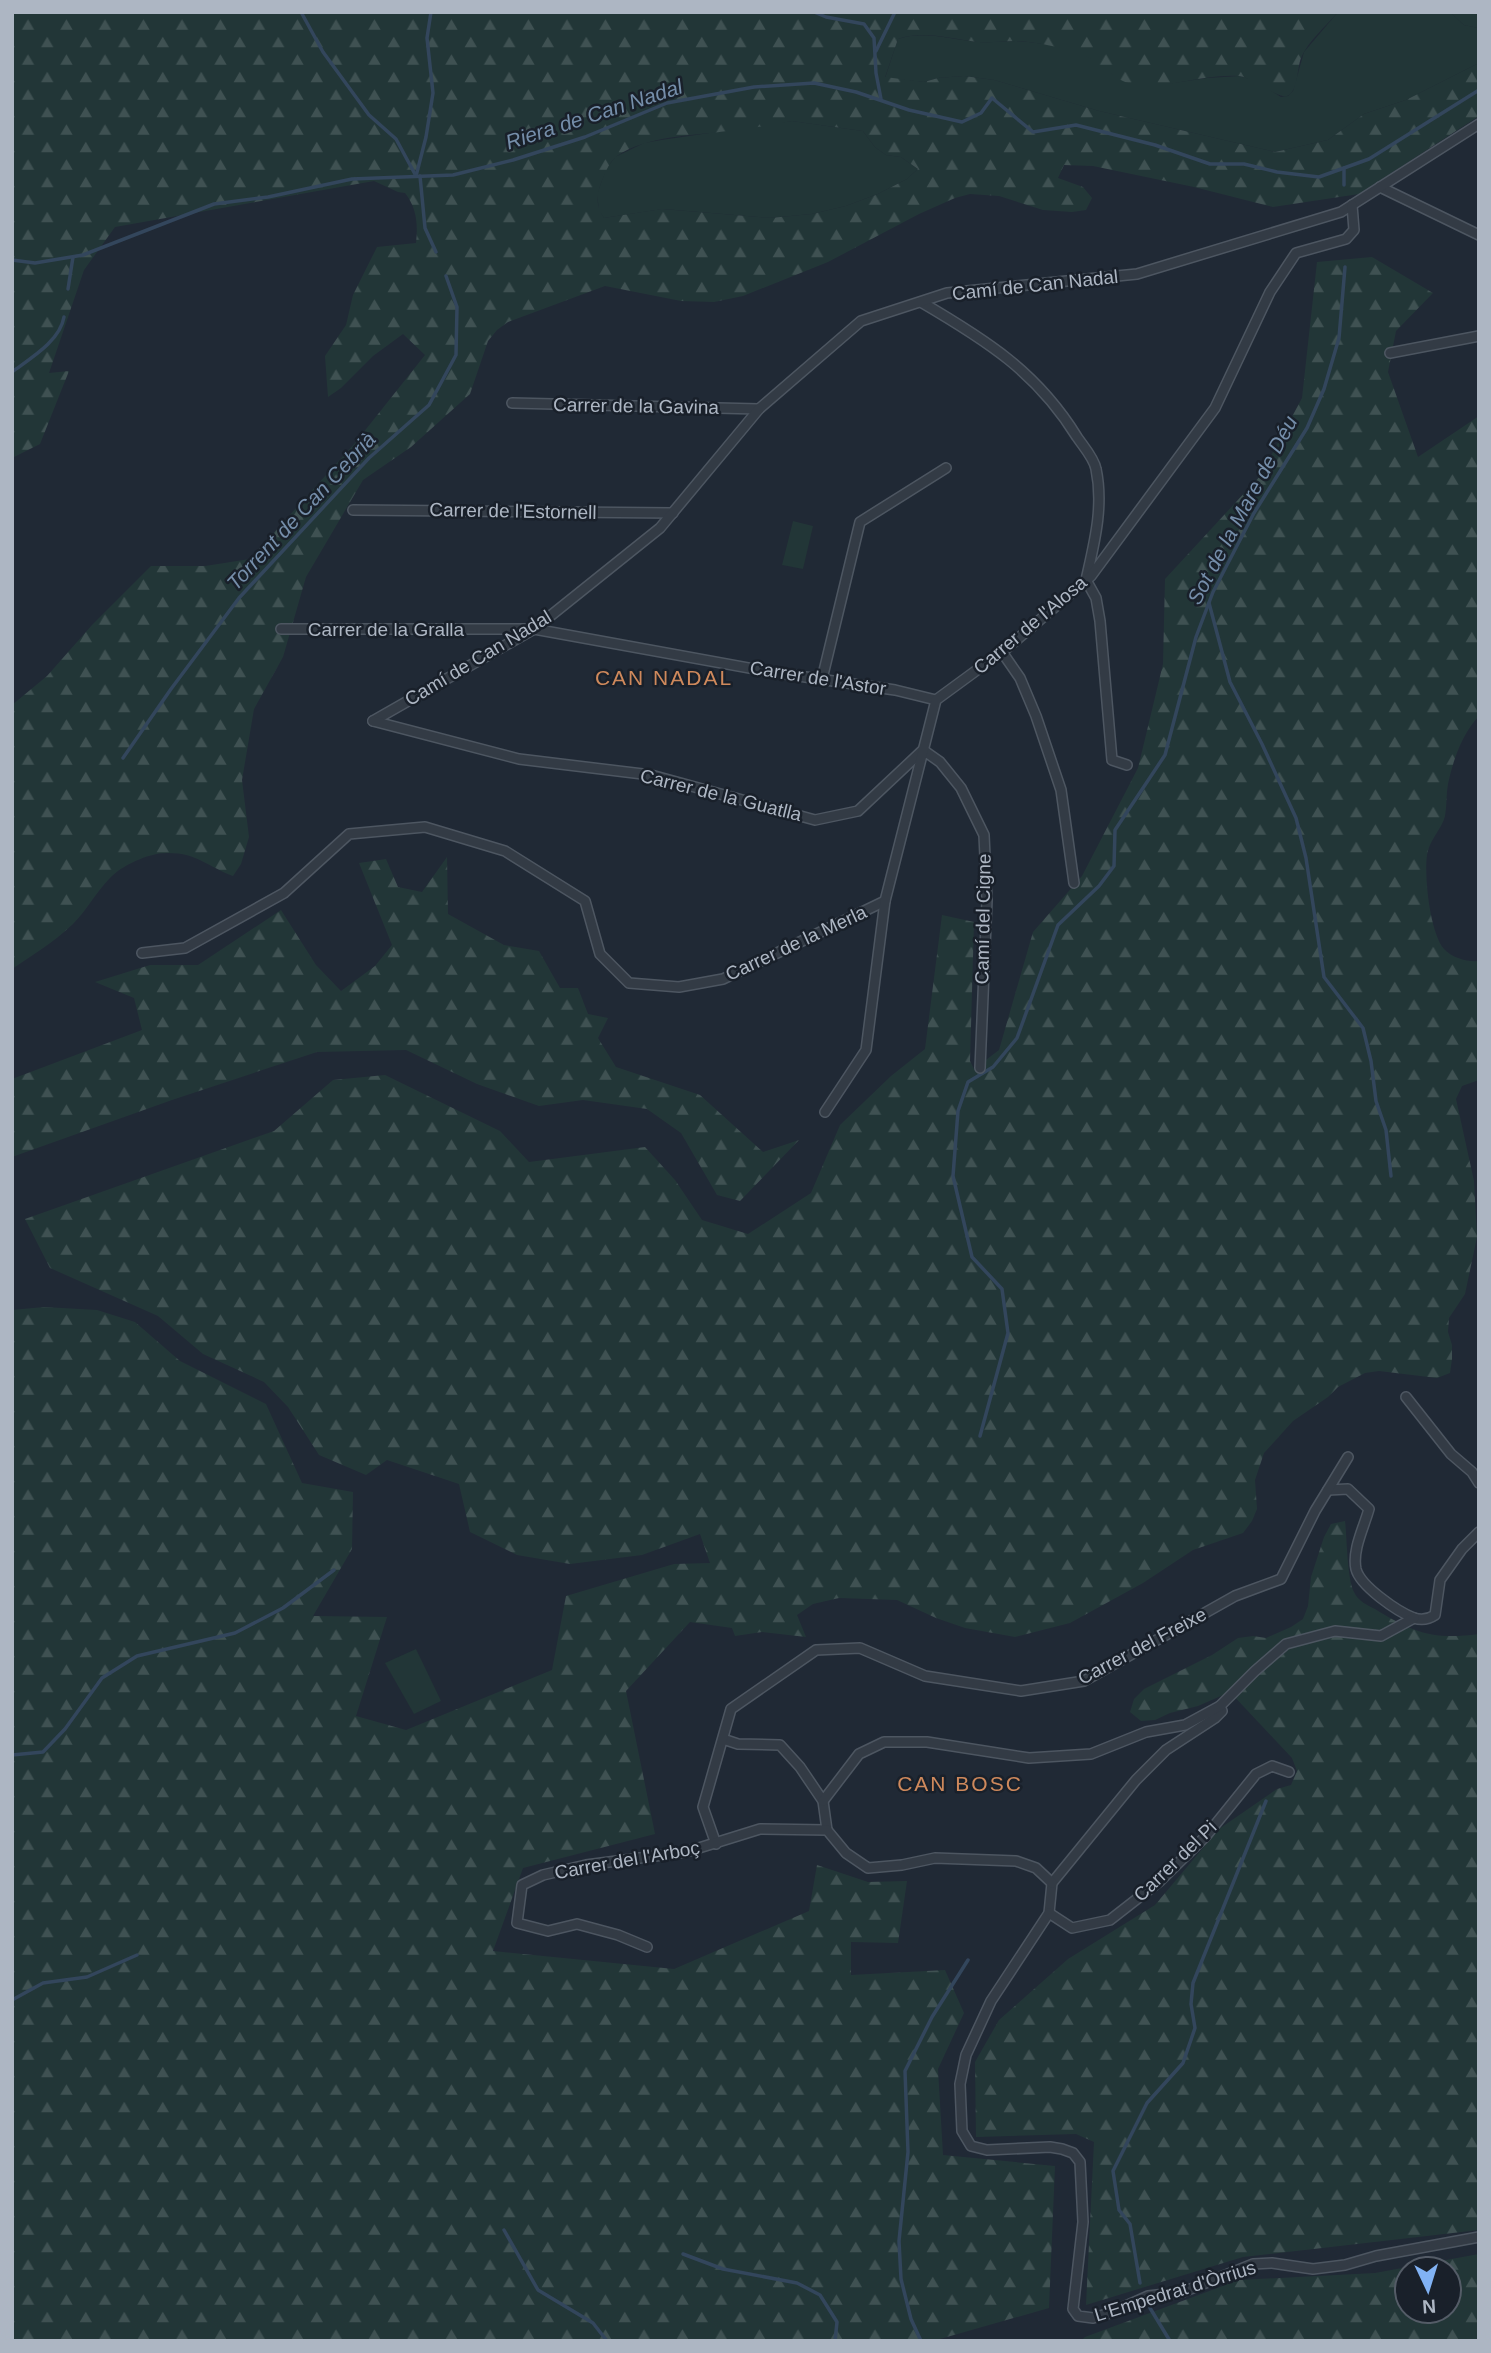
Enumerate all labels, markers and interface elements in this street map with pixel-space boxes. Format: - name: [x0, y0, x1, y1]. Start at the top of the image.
- water label: Riera de Can Nadal: [503, 74, 687, 153]
- street label: Camí de Can Nadal: [951, 266, 1119, 304]
- street label: Carrer de la Gavina: [553, 394, 720, 418]
- water label: Sot de la Mare de Déu: [1183, 412, 1302, 608]
- water label: Torrent de Can Cebrià: [222, 427, 380, 595]
- street label: Carrer de l'Estornell: [429, 499, 597, 523]
- street label: Carrer de l'Alosa: [969, 571, 1091, 678]
- street label: Camí de Can Nadal: [401, 606, 555, 710]
- street label: Carrer de la Gralla: [308, 619, 465, 640]
- street label: Carrer de l'Astor: [748, 657, 888, 699]
- district label: CAN NADAL: [595, 666, 733, 689]
- street label: Carrer de la Guatlla: [638, 765, 804, 825]
- street label: Camí del Cigne: [971, 853, 995, 985]
- street label: Carrer de la Merla: [722, 901, 870, 985]
- street label: Carrer del Freixe: [1074, 1603, 1210, 1689]
- district label: CAN BOSC: [897, 1772, 1023, 1795]
- street label: Carrer del Pi: [1129, 1816, 1221, 1906]
- street label: Carrer del l'Arboç: [553, 1837, 701, 1883]
- north arrow: [1393, 2255, 1463, 2325]
- street label: L'Empedrat d'Òrrius: [1092, 2256, 1258, 2326]
- text: N: [1422, 2296, 1437, 2317]

